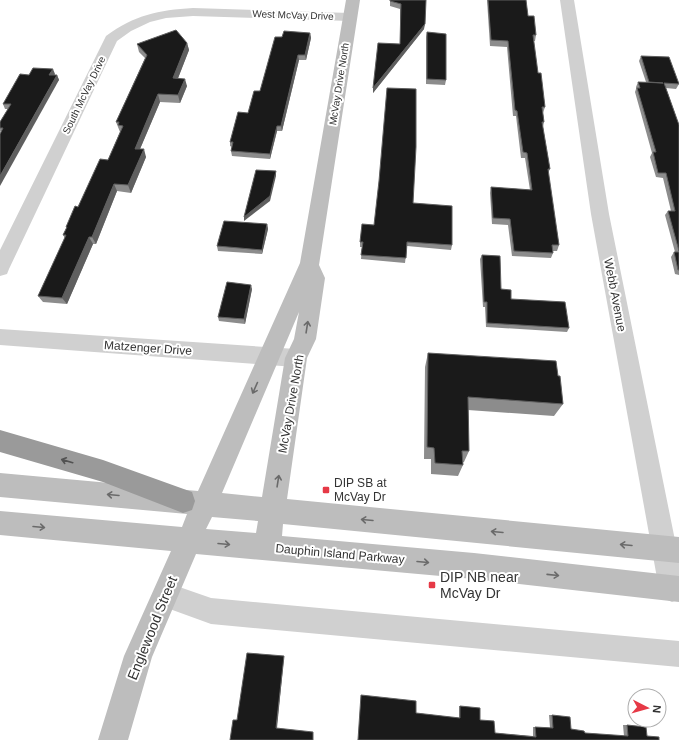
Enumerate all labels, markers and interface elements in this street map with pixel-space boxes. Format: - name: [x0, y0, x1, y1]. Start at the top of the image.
- street label: West McVay Drive: [252, 8, 334, 22]
- street label: McVay Drive North: [327, 42, 351, 126]
- street label: South McVay Drive: [60, 54, 108, 136]
- street label: Webb Avenue: [601, 257, 629, 333]
- one-way arrow: [303, 321, 311, 334]
- street label: Matzenger Drive: [104, 338, 193, 358]
- street label: McVay Drive North: [275, 354, 307, 454]
- one-way arrow: [251, 382, 259, 394]
- one-way arrow: [61, 457, 74, 464]
- one-way arrow: [274, 475, 282, 488]
- place label: DIP SB at McVay Dr: [334, 476, 387, 504]
- marker: DIP SB at McVay Dr: [321, 485, 331, 495]
- one-way arrow: [107, 491, 120, 499]
- one-way arrow: [361, 517, 374, 524]
- one-way arrow: [32, 523, 45, 530]
- one-way arrow: [491, 529, 504, 536]
- one-way arrow: [217, 540, 230, 547]
- street label: Dauphin Island Parkway: [275, 541, 405, 567]
- one-way arrow: [620, 541, 633, 548]
- one-way arrow: [416, 558, 429, 565]
- place label: DIP NB near McVay Dr: [440, 569, 519, 601]
- one-way arrow: [546, 571, 559, 579]
- street label: Englewood Street: [124, 574, 180, 682]
- marker: DIP NB near McVay Dr: [427, 580, 437, 590]
- north arrow: [627, 688, 667, 728]
- text: N: [651, 704, 663, 714]

